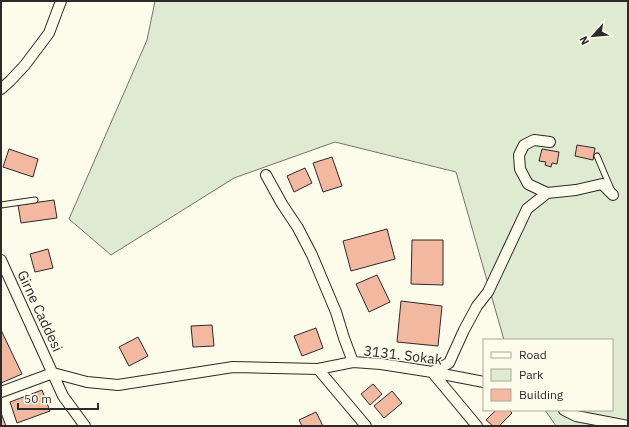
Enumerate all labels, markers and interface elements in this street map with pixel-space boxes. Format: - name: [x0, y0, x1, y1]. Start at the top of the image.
- north arrow: [573, 16, 613, 56]
- text: N: [576, 34, 592, 47]
- street label: Girne Caddesi: [13, 267, 67, 355]
- legend: [483, 339, 613, 411]
- street label: 3131. Sokak: [363, 341, 444, 369]
- text: Road: [519, 347, 547, 362]
- text: Park: [519, 367, 544, 382]
- scale bar: [18, 385, 98, 411]
- text: Building: [519, 387, 564, 402]
- text: 50 m: [24, 391, 52, 406]

